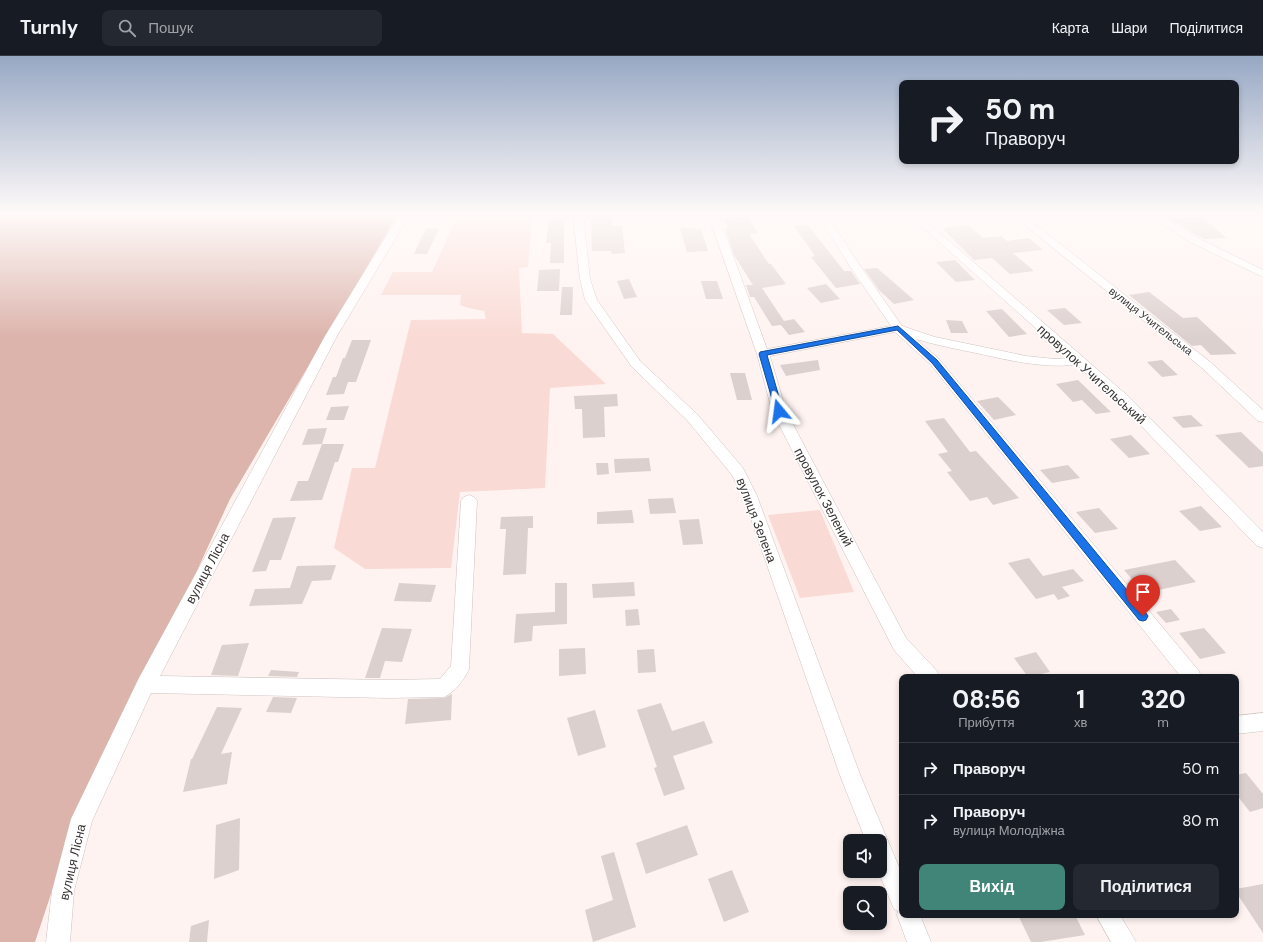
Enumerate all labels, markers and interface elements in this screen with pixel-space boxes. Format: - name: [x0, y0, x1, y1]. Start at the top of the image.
- search box: [102, 10, 382, 46]
- text: Turnly: [20, 15, 78, 40]
- icon: search: [116, 17, 138, 39]
- text: Пошук: [148, 18, 193, 38]
- text: Карта: [1052, 19, 1089, 37]
- text: Шари: [1111, 19, 1147, 37]
- text: Поділитися: [1169, 19, 1243, 37]
- text: 50 m: [985, 91, 1055, 128]
- icon: right: [919, 96, 971, 148]
- text: Праворуч: [985, 127, 1066, 151]
- street label: вулиця Учительська: [1106, 284, 1196, 359]
- street label: провулок Учительський: [1034, 321, 1150, 428]
- position arrow: [758, 390, 800, 432]
- street label: провулок Зелений: [790, 445, 857, 550]
- street label: вулиця Зелена: [733, 475, 781, 566]
- street label: вулиця Лісна: [182, 529, 234, 607]
- pin: [1126, 575, 1160, 616]
- icon: arrive: [1132, 581, 1154, 603]
- text: 08:56: [952, 684, 1021, 715]
- text: 1: [1076, 684, 1085, 715]
- text: 320: [1141, 684, 1186, 715]
- text: Прибуття: [958, 714, 1015, 731]
- text: хв: [1074, 714, 1087, 731]
- text: m: [1157, 714, 1169, 731]
- icon: right: [919, 758, 941, 780]
- text: Праворуч: [953, 759, 1026, 779]
- text: 50 m: [1182, 759, 1219, 779]
- text: Праворуч: [953, 802, 1026, 822]
- icon: right: [919, 810, 941, 832]
- text: 80 m: [1182, 811, 1219, 831]
- street label: вулиця Лісна: [55, 821, 90, 902]
- text: вулиця Молодіжна: [953, 822, 1065, 839]
- map controls: [843, 834, 887, 930]
- button: sound: [843, 834, 887, 878]
- button: Вихід: [919, 864, 1065, 910]
- button: Поділитися: [1073, 864, 1219, 910]
- button: search: [843, 886, 887, 930]

